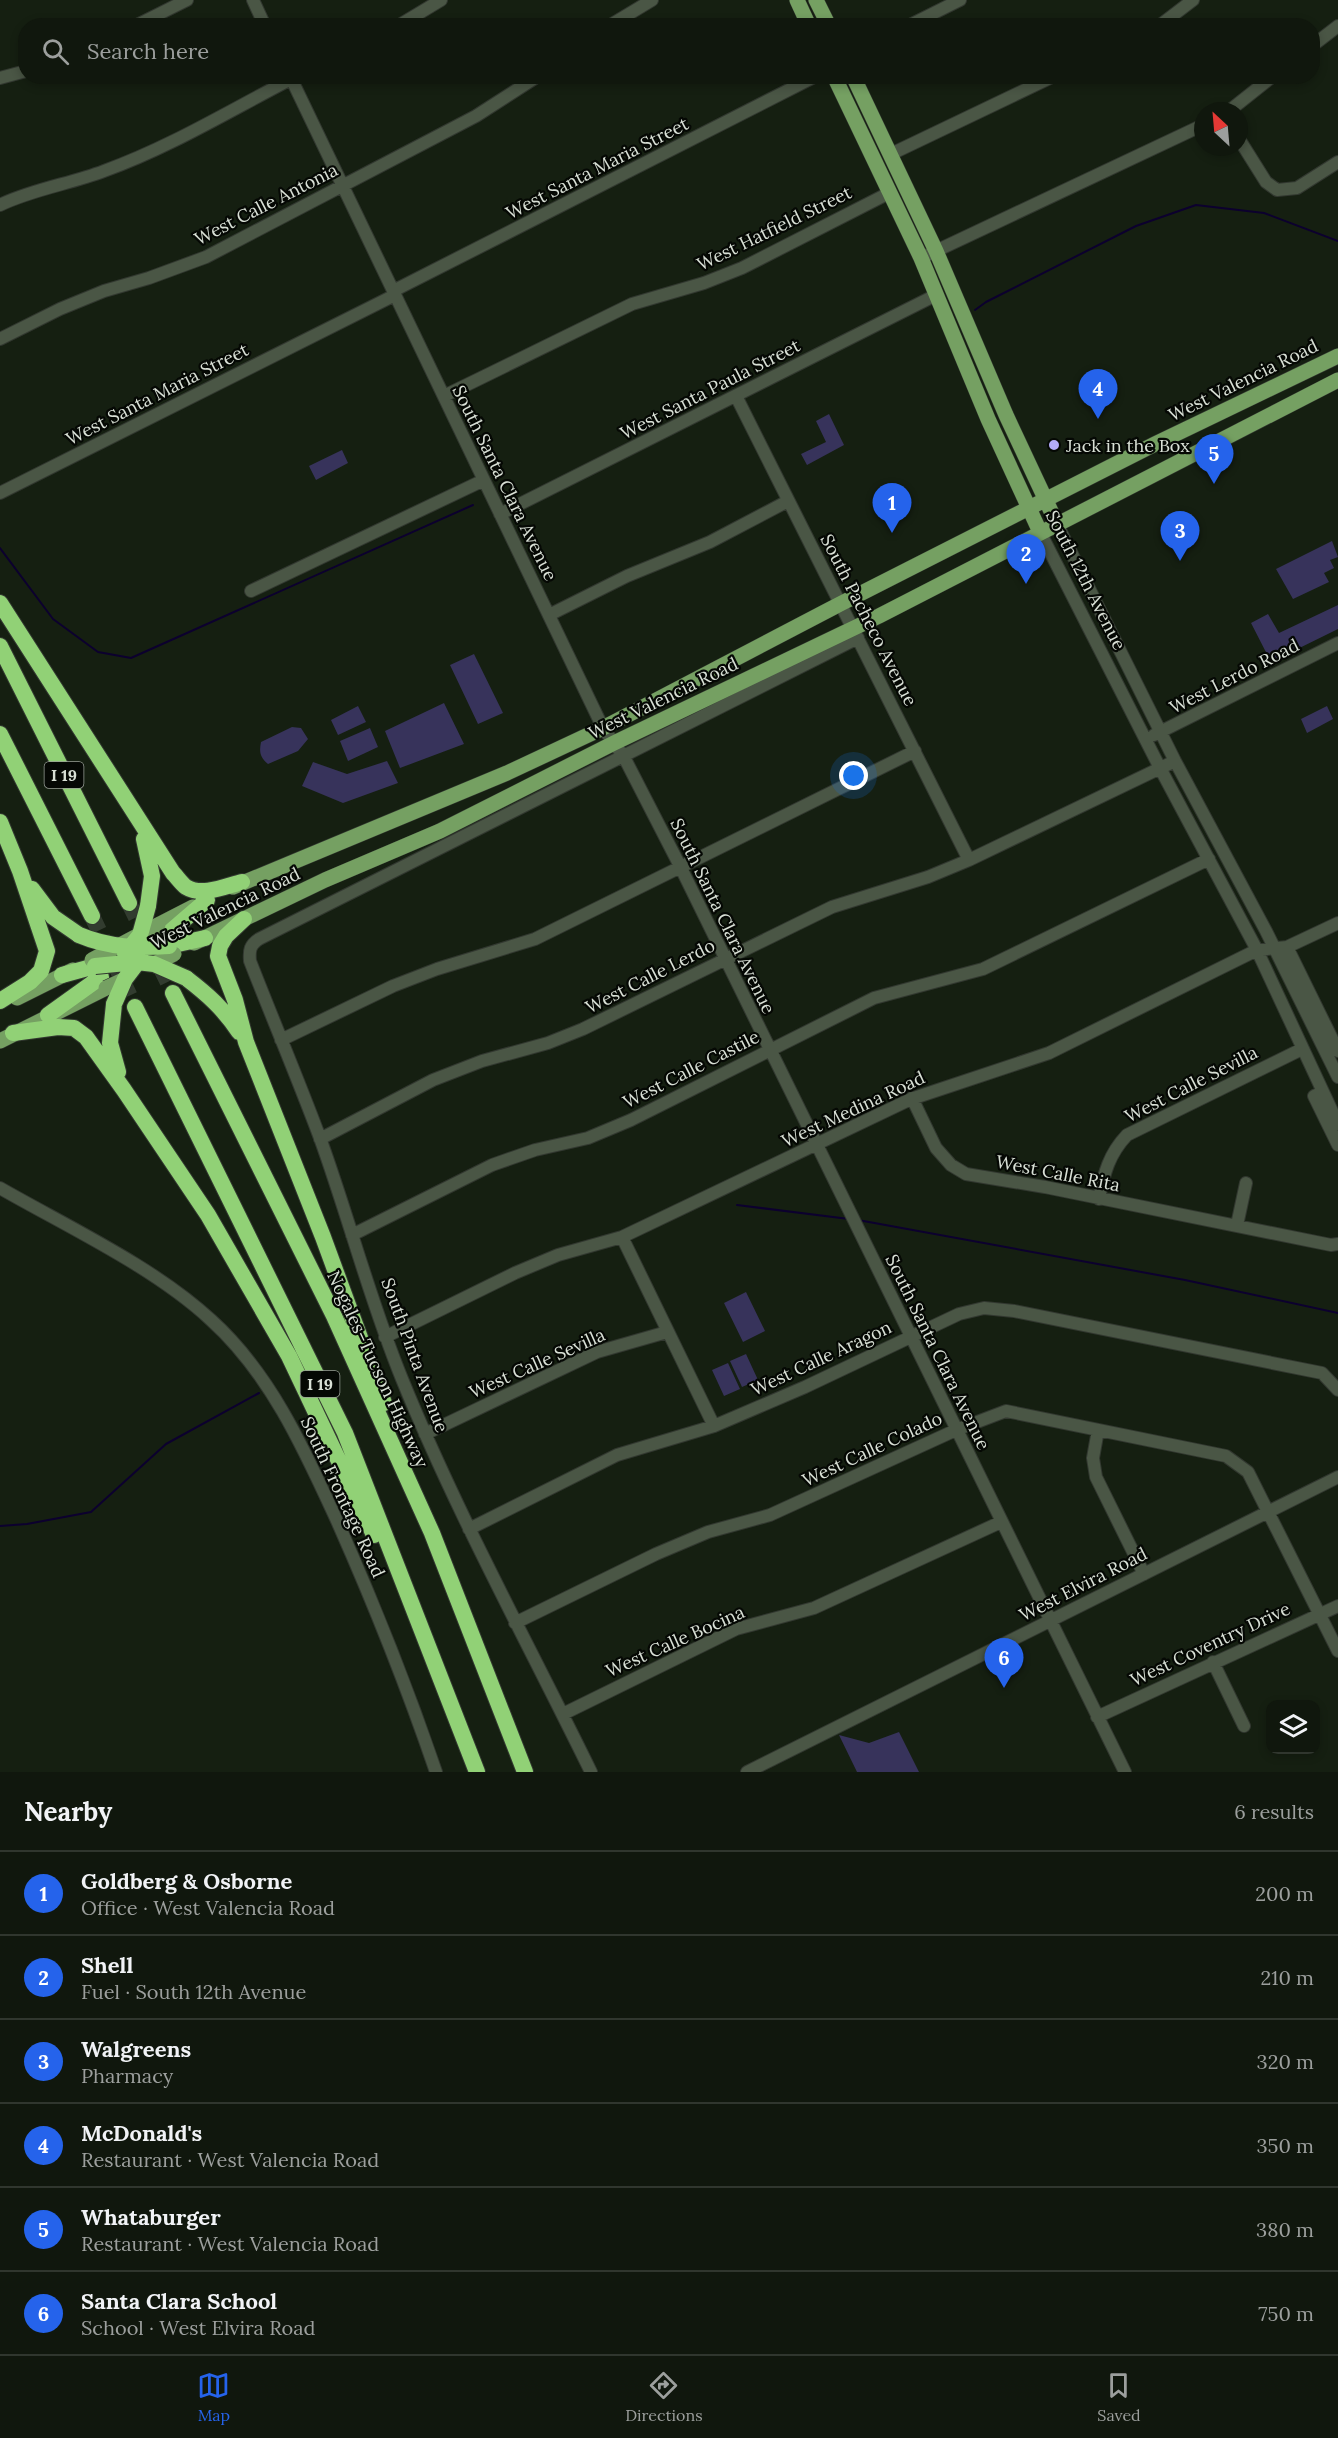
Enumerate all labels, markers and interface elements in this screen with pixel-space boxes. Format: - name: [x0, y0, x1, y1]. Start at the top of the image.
- search box: [18, 18, 1320, 84]
- icon: search: [39, 35, 72, 68]
- text: Search here: [87, 37, 209, 65]
- north arrow: [1194, 102, 1248, 156]
- street label: West Santa Maria Street: [502, 112, 692, 224]
- street label: West Calle Antonia: [190, 158, 342, 250]
- street label: West Hatfield Street: [693, 181, 855, 275]
- street label: West Santa Paula Street: [616, 334, 804, 444]
- street label: West Valencia Road: [1164, 334, 1322, 426]
- street label: West Santa Maria Street: [62, 338, 252, 450]
- pin: 4: [1078, 370, 1118, 419]
- street label: South Santa Clara Avenue: [448, 381, 563, 585]
- place label: Jack in the Box: [1065, 434, 1190, 457]
- pin: 5: [1194, 434, 1234, 484]
- marker: Jack in the Box: [1047, 438, 1061, 452]
- pin: 1: [872, 484, 912, 533]
- street label: South 12th Avenue: [1041, 506, 1131, 654]
- pin: 3: [1160, 512, 1200, 561]
- street label: South Pacheco Avenue: [816, 530, 922, 710]
- pin: 2: [1006, 534, 1046, 584]
- street label: West Lerdo Road: [1165, 633, 1303, 719]
- street label: West Valencia Road: [584, 652, 742, 744]
- your location: [839, 761, 868, 790]
- road number: I 19: [44, 762, 84, 788]
- street label: South Santa Clara Avenue: [666, 814, 781, 1018]
- street label: West Valencia Road: [146, 862, 304, 954]
- street label: West Calle Lerdo: [581, 933, 719, 1019]
- street label: West Calle Castile: [619, 1025, 763, 1113]
- street label: West Calle Sevilla: [1121, 1041, 1261, 1127]
- street label: West Medina Road: [778, 1066, 929, 1152]
- street label: West Calle Rita: [994, 1150, 1122, 1196]
- street label: South Santa Clara Avenue: [881, 1250, 996, 1454]
- street label: Nogales–Tucson Highway: [322, 1267, 434, 1472]
- street label: South Pinta Avenue: [376, 1275, 454, 1436]
- street label: West Calle Aragon: [747, 1315, 895, 1401]
- street label: West Calle Sevilla: [466, 1323, 608, 1403]
- road number: I 19: [300, 1371, 340, 1397]
- street label: West Calle Colado: [798, 1407, 946, 1491]
- street label: South Frontage Road: [296, 1413, 390, 1581]
- street label: West Elvira Road: [1015, 1542, 1151, 1626]
- street label: West Coventry Drive: [1126, 1597, 1294, 1691]
- street label: West Calle Bocina: [602, 1600, 748, 1682]
- pin: 6: [984, 1638, 1024, 1688]
- map controls: [1266, 1700, 1320, 1754]
- button: layers: [1266, 1700, 1320, 1754]
- text: Nearby: [24, 1795, 112, 1828]
- text: 6 results: [1234, 1799, 1314, 1824]
- text: Goldberg & Osborne: [81, 1867, 292, 1895]
- text: 1: [39, 1881, 48, 1906]
- text: 200 m: [1255, 1881, 1314, 1906]
- text: Office · West Valencia Road: [81, 1895, 335, 1920]
- text: Shell: [81, 1951, 133, 1979]
- text: 2: [38, 1965, 49, 1990]
- text: 210 m: [1260, 1965, 1314, 1990]
- text: Fuel · South 12th Avenue: [81, 1979, 306, 2004]
- text: Walgreens: [81, 2035, 191, 2063]
- text: 3: [38, 2049, 49, 2074]
- text: 320 m: [1257, 2049, 1314, 2074]
- text: Pharmacy: [81, 2063, 173, 2088]
- text: McDonald's: [81, 2119, 202, 2147]
- text: 4: [38, 2133, 49, 2158]
- text: 350 m: [1256, 2133, 1314, 2158]
- text: Restaurant · West Valencia Road: [81, 2147, 379, 2172]
- text: Whataburger: [81, 2203, 221, 2231]
- text: 5: [38, 2217, 49, 2242]
- text: 380 m: [1256, 2217, 1314, 2242]
- text: Restaurant · West Valencia Road: [81, 2231, 379, 2256]
- text: Santa Clara School: [81, 2287, 277, 2315]
- text: 6: [38, 2301, 49, 2326]
- text: 750 m: [1258, 2301, 1314, 2326]
- text: School · West Elvira Road: [81, 2315, 316, 2340]
- tab: Map: [197, 2369, 230, 2425]
- tab: Directions: [625, 2369, 703, 2425]
- tab: Saved: [1097, 2369, 1141, 2425]

